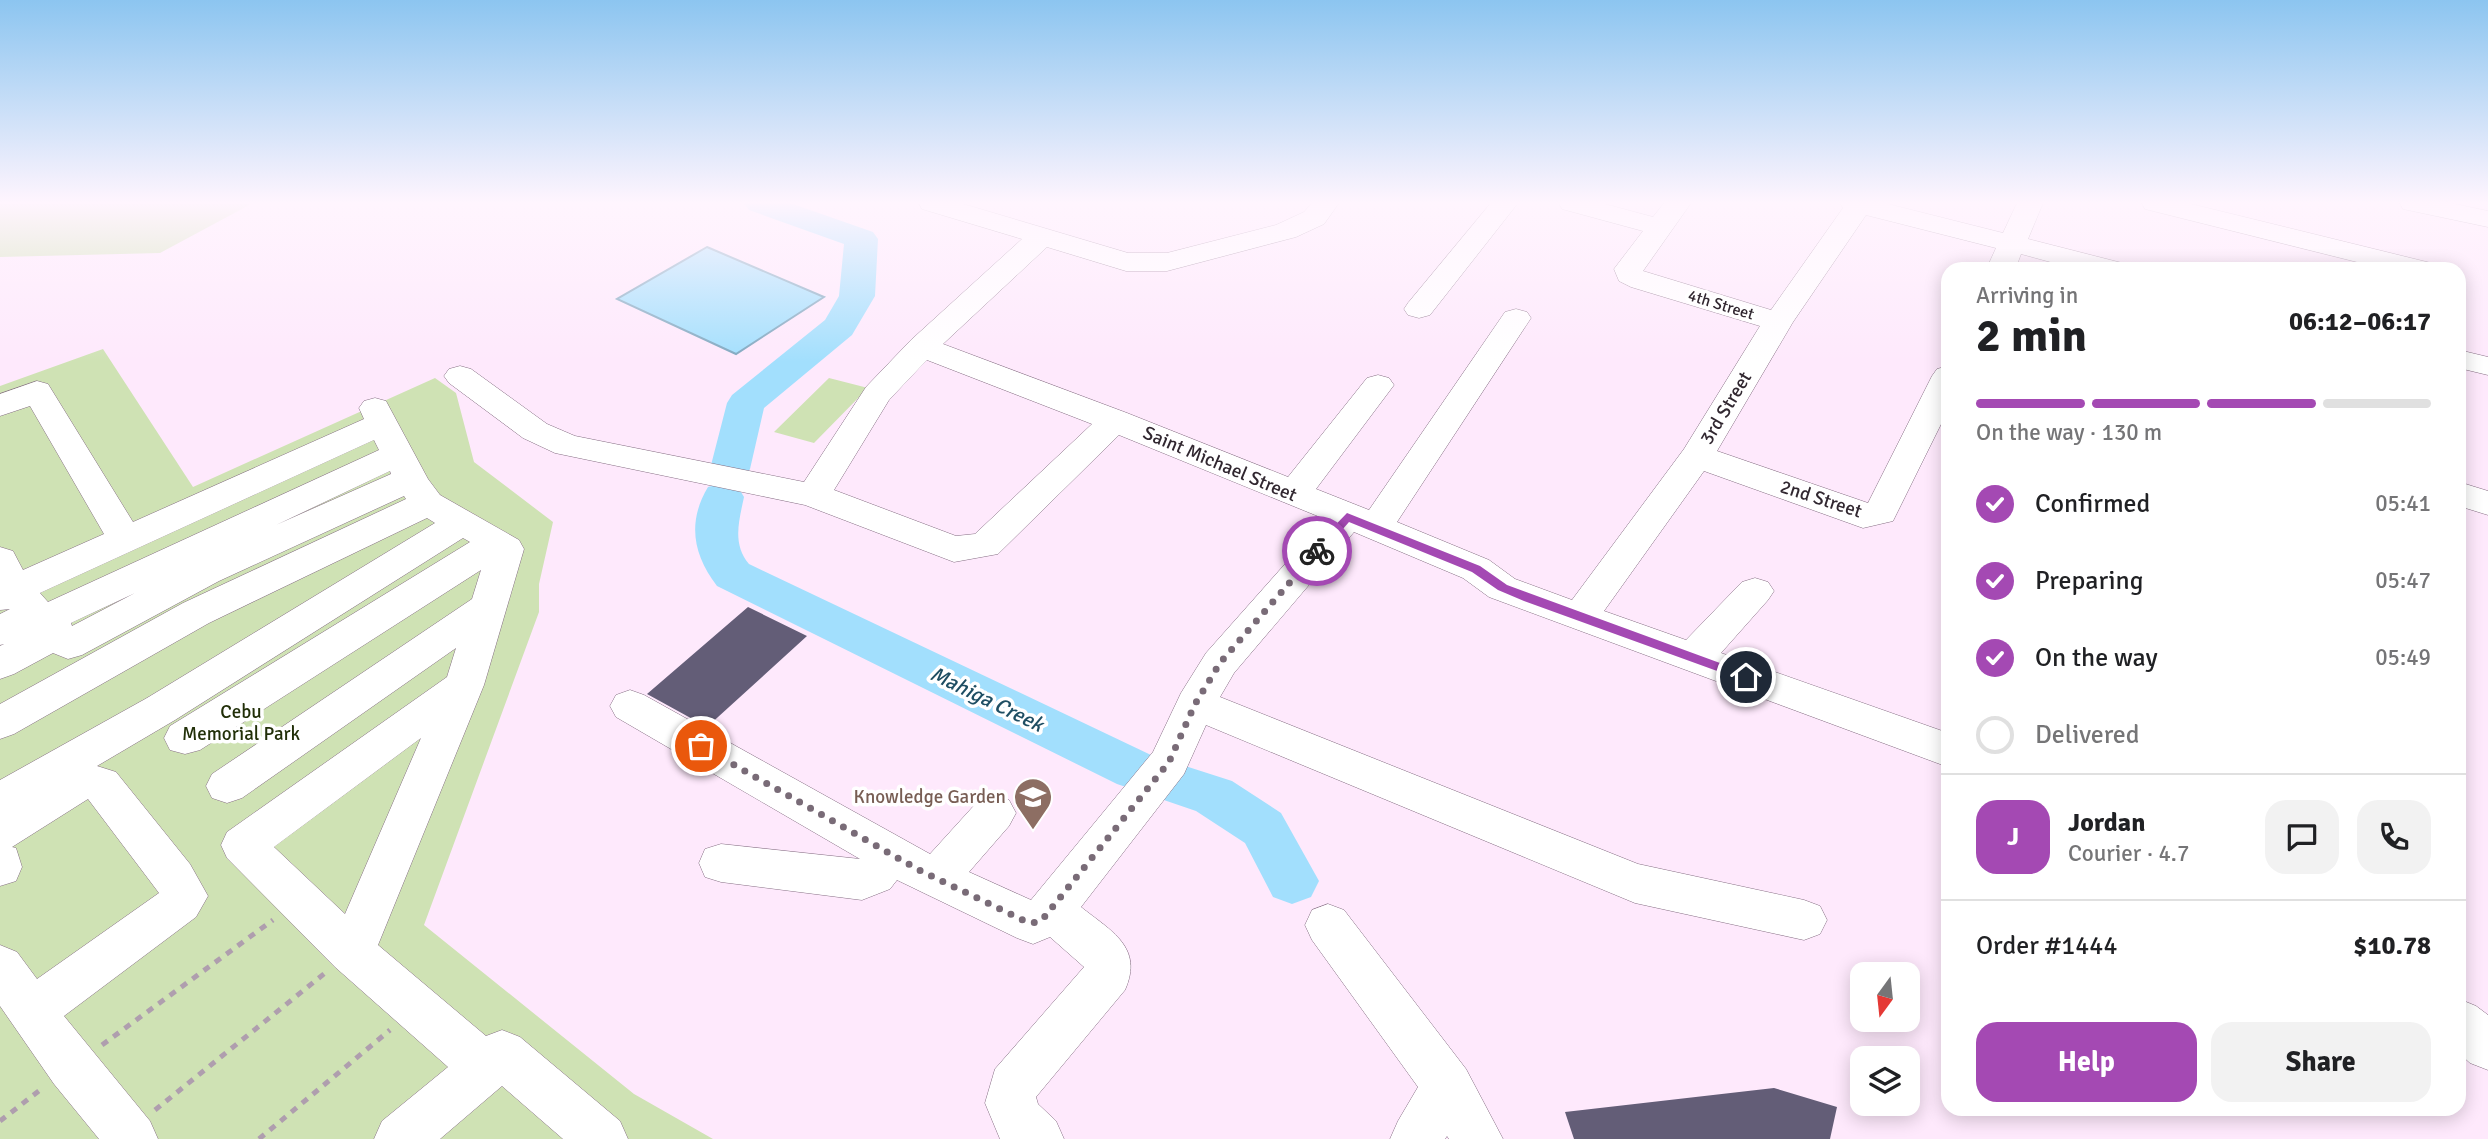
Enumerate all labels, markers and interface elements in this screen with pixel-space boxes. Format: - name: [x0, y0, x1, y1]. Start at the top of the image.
- text: Arriving in: [1976, 281, 2078, 310]
- street label: 4th Street: [1685, 285, 1757, 325]
- text: 06:12–06:17: [2289, 306, 2431, 338]
- text: 2 min: [1976, 308, 2087, 364]
- street label: 3rd Street: [1695, 367, 1757, 449]
- text: On the way · 130 m: [1976, 418, 2162, 447]
- street label: Saint Michael Street: [1140, 421, 1301, 507]
- street label: 2nd Street: [1777, 475, 1865, 524]
- icon: check: [1976, 485, 2014, 523]
- text: Confirmed: [2035, 488, 2150, 520]
- text: 05:41: [2375, 489, 2431, 518]
- courier: [1282, 516, 1352, 586]
- icon: bike: [1298, 532, 1336, 570]
- icon: check: [1976, 562, 2014, 600]
- text: Preparing: [2035, 565, 2143, 597]
- text: 05:47: [2375, 566, 2431, 595]
- icon: check: [1976, 639, 2014, 677]
- text: On the way: [2035, 642, 2158, 674]
- text: 05:49: [2375, 643, 2431, 672]
- pin: [1716, 647, 1776, 707]
- icon: home: [1727, 658, 1765, 696]
- water label: Mahiga Creek: [926, 660, 1050, 739]
- park label: Cebu Memorial Park: [182, 700, 301, 746]
- pin: [671, 716, 731, 776]
- text: Delivered: [2035, 719, 2140, 751]
- icon: bag: [682, 727, 720, 765]
- school or university icon: Knowledge Garden: [1012, 776, 1054, 831]
- place label: Knowledge Garden: [854, 785, 1006, 809]
- button: chat: [2265, 800, 2339, 874]
- button: phone: [2357, 800, 2431, 874]
- text: Jordan: [2068, 807, 2145, 839]
- text: J: [2007, 821, 2019, 853]
- text: Courier · 4.7: [2068, 839, 2189, 868]
- text: Order #1444: [1976, 930, 2117, 962]
- text: $10.78: [2353, 930, 2431, 962]
- north arrow: [1850, 962, 1920, 1032]
- map controls: [1850, 962, 1920, 1116]
- button: Help: [1976, 1022, 2197, 1102]
- button: Share: [2211, 1022, 2431, 1102]
- button: layers: [1850, 1046, 1920, 1116]

